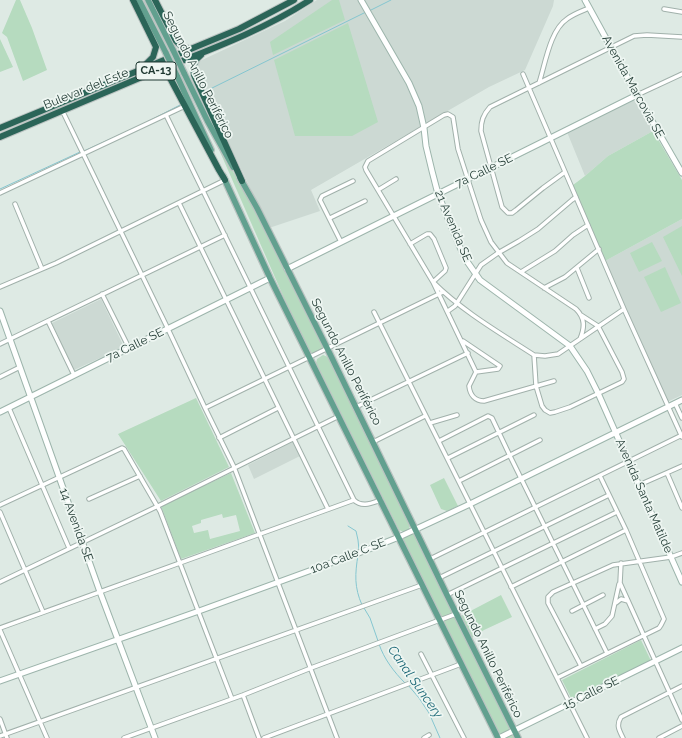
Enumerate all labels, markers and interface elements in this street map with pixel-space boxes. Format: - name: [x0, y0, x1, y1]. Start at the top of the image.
- street label: Segundo Anillo Periférico: [160, 9, 236, 141]
- street label: Avenida Marcovia SE: [599, 33, 667, 141]
- road number: CA-13: [136, 62, 176, 80]
- street label: Bulevar del Este: [41, 65, 131, 113]
- street label: 7a Calle SE: [453, 151, 515, 191]
- street label: 21 Avenida SE: [431, 188, 475, 264]
- street label: Segundo Anillo Periférico: [308, 296, 384, 428]
- street label: 7a Calle SE: [104, 325, 166, 365]
- street label: Avenida Santa Matilde: [612, 437, 676, 555]
- street label: 14 Avenida SE: [56, 486, 96, 564]
- street label: 10a Calle C SE: [308, 535, 388, 577]
- street label: Segundo Anillo Periférico: [451, 588, 525, 720]
- water label: Canal Suncery: [384, 643, 446, 721]
- street label: 15 Calle SE: [561, 673, 621, 713]

